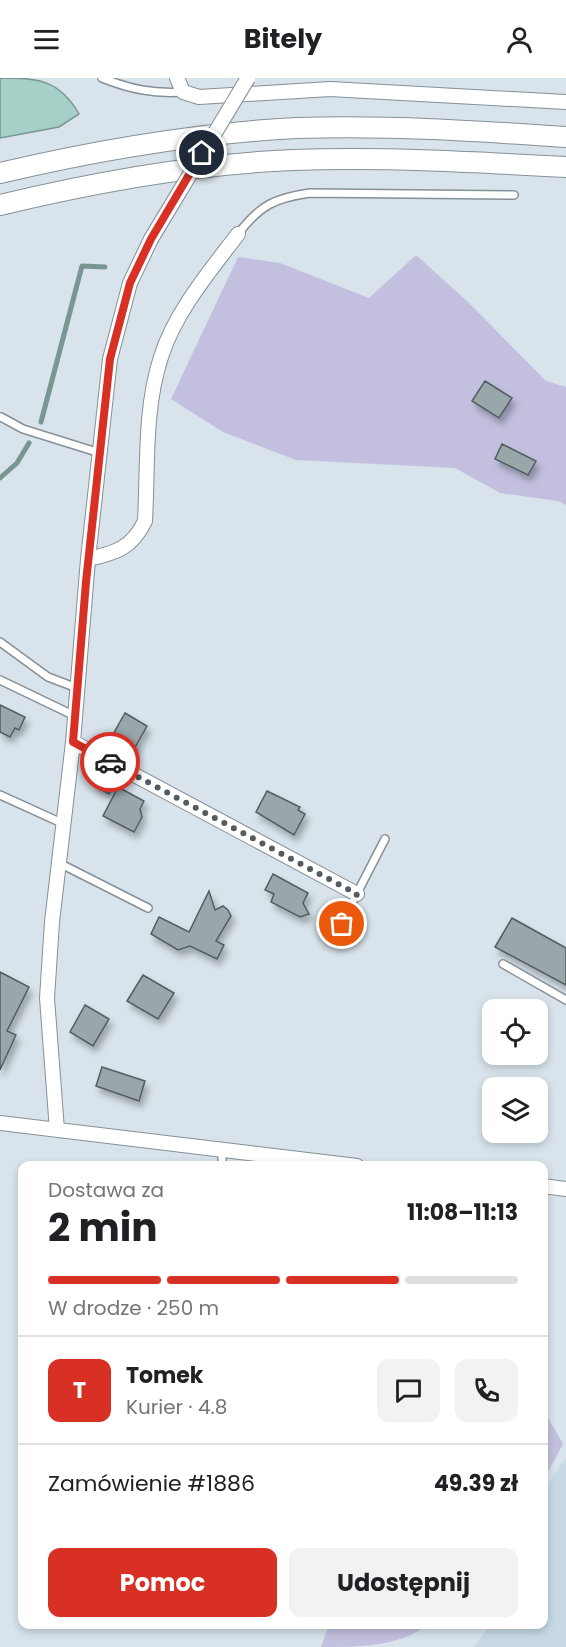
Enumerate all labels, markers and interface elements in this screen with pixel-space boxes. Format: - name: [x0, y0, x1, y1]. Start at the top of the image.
- text: Bitely: [244, 20, 322, 57]
- icon: menu: [30, 23, 63, 56]
- icon: person: [503, 23, 536, 56]
- pin: [176, 127, 227, 178]
- icon: home: [185, 136, 218, 169]
- courier: [80, 732, 140, 792]
- icon: car: [94, 746, 127, 779]
- pin: [316, 898, 367, 949]
- icon: bag: [325, 907, 358, 940]
- map controls: [482, 999, 548, 1143]
- button: locate: [482, 999, 548, 1065]
- button: layers: [482, 1077, 548, 1143]
- text: Dostawa za: [48, 1176, 164, 1204]
- text: 11:08–11:13: [407, 1197, 518, 1228]
- text: 2 min: [48, 1200, 158, 1255]
- text: W drodze · 250 m: [48, 1294, 219, 1322]
- button: chat: [377, 1359, 440, 1422]
- button: phone: [455, 1359, 518, 1422]
- text: Tomek: [126, 1360, 203, 1391]
- text: T: [73, 1375, 86, 1406]
- text: Kurier · 4.8: [126, 1393, 227, 1421]
- text: Zamówienie #1886: [48, 1468, 255, 1499]
- text: 49.39 zł: [434, 1468, 518, 1499]
- button: Pomoc: [48, 1548, 277, 1617]
- button: Udostępnij: [289, 1548, 518, 1617]

